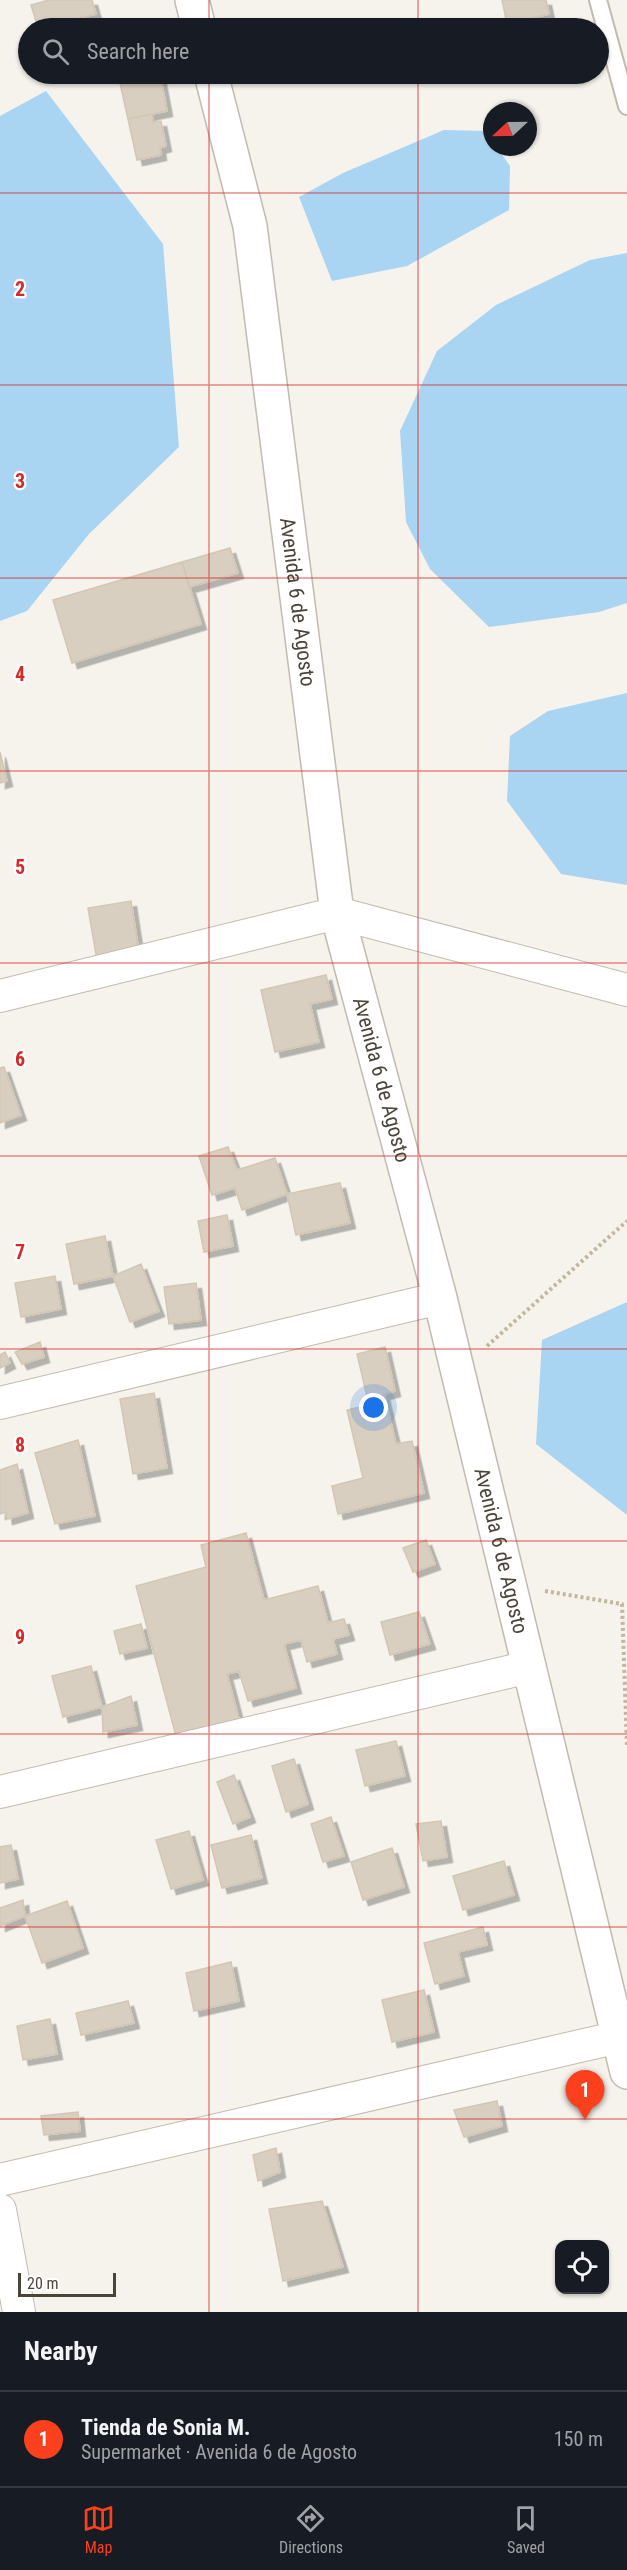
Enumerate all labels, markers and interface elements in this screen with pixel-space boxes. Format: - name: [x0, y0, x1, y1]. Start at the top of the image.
- search box: [18, 18, 609, 84]
- icon: search: [39, 35, 72, 68]
- text: Search here: [87, 39, 189, 64]
- north arrow: [483, 102, 537, 156]
- text: 2: [15, 277, 25, 301]
- text: 3: [15, 469, 25, 493]
- street label: Avenida 6 de Agosto: [275, 516, 320, 688]
- text: 4: [15, 662, 25, 686]
- text: 5: [15, 855, 25, 879]
- street label: Avenida 6 de Agosto: [348, 994, 415, 1165]
- text: 6: [15, 1047, 25, 1071]
- text: 7: [15, 1240, 25, 1264]
- your location: [359, 1393, 388, 1422]
- text: 8: [15, 1433, 25, 1457]
- street label: Avenida 6 de Agosto: [469, 1465, 533, 1636]
- text: 9: [15, 1625, 25, 1649]
- pin: 1: [566, 2070, 604, 2120]
- map controls: [555, 2240, 609, 2294]
- button: locate: [555, 2240, 609, 2294]
- scale bar: [18, 2270, 116, 2298]
- text: 20 m: [27, 2274, 59, 2293]
- text: Nearby: [24, 2336, 98, 2366]
- text: Tienda de Sonia M.: [81, 2415, 250, 2440]
- text: 1: [38, 2427, 49, 2451]
- text: 150 m: [554, 2427, 603, 2451]
- text: Supermarket · Avenida 6 de Agosto: [81, 2440, 357, 2464]
- tab: Map: [82, 2502, 115, 2557]
- tab: Directions: [279, 2502, 343, 2557]
- tab: Saved: [507, 2502, 545, 2557]

